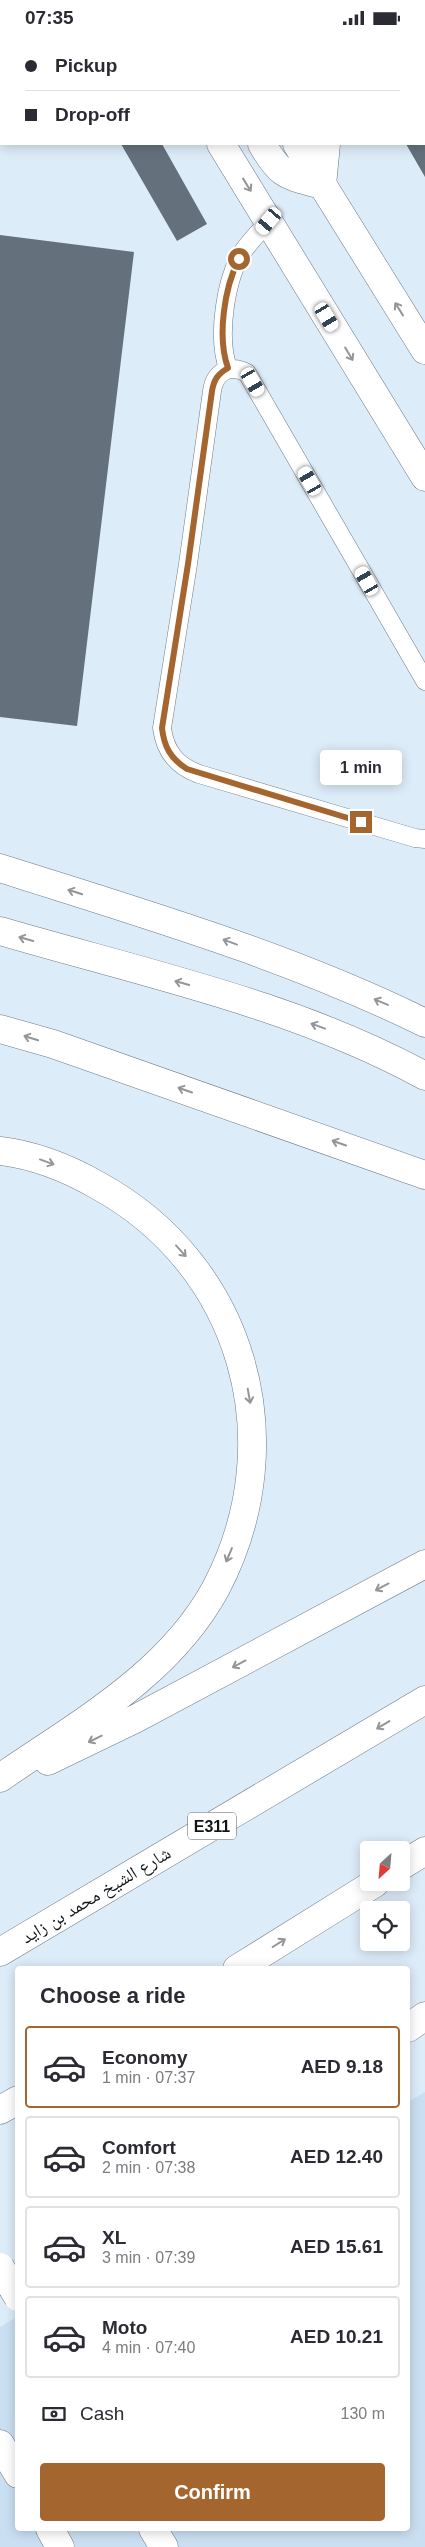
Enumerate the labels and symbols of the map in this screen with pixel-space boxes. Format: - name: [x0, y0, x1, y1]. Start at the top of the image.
- one-way arrow: [241, 178, 252, 192]
- car: [253, 205, 284, 237]
- route start: [228, 248, 250, 270]
- car: [312, 300, 341, 334]
- one-way arrow: [394, 302, 404, 316]
- one-way arrow: [345, 346, 355, 360]
- car: [239, 365, 266, 399]
- car: [296, 464, 323, 498]
- car: [353, 564, 380, 598]
- callout: 1 min: [320, 749, 402, 785]
- route end: [350, 811, 372, 833]
- one-way arrow: [68, 887, 84, 897]
- one-way arrow: [18, 933, 34, 943]
- one-way arrow: [223, 937, 238, 946]
- one-way arrow: [174, 978, 190, 988]
- one-way arrow: [374, 996, 389, 1006]
- one-way arrow: [310, 1021, 326, 1030]
- one-way arrow: [24, 1033, 40, 1042]
- one-way arrow: [178, 1085, 193, 1094]
- one-way arrow: [331, 1138, 347, 1147]
- one-way arrow: [39, 1158, 55, 1168]
- one-way arrow: [175, 1245, 186, 1258]
- one-way arrow: [244, 1387, 254, 1403]
- one-way arrow: [224, 1547, 234, 1562]
- one-way arrow: [375, 1583, 390, 1592]
- one-way arrow: [232, 1659, 247, 1669]
- one-way arrow: [376, 1721, 391, 1731]
- one-way arrow: [88, 1734, 103, 1744]
- road number: E311: [188, 1813, 236, 1839]
- north arrow: [360, 1841, 410, 1891]
- street label: شارع الشيخ محمد بن زايد: [18, 1843, 175, 1949]
- one-way arrow: [271, 1937, 285, 1947]

